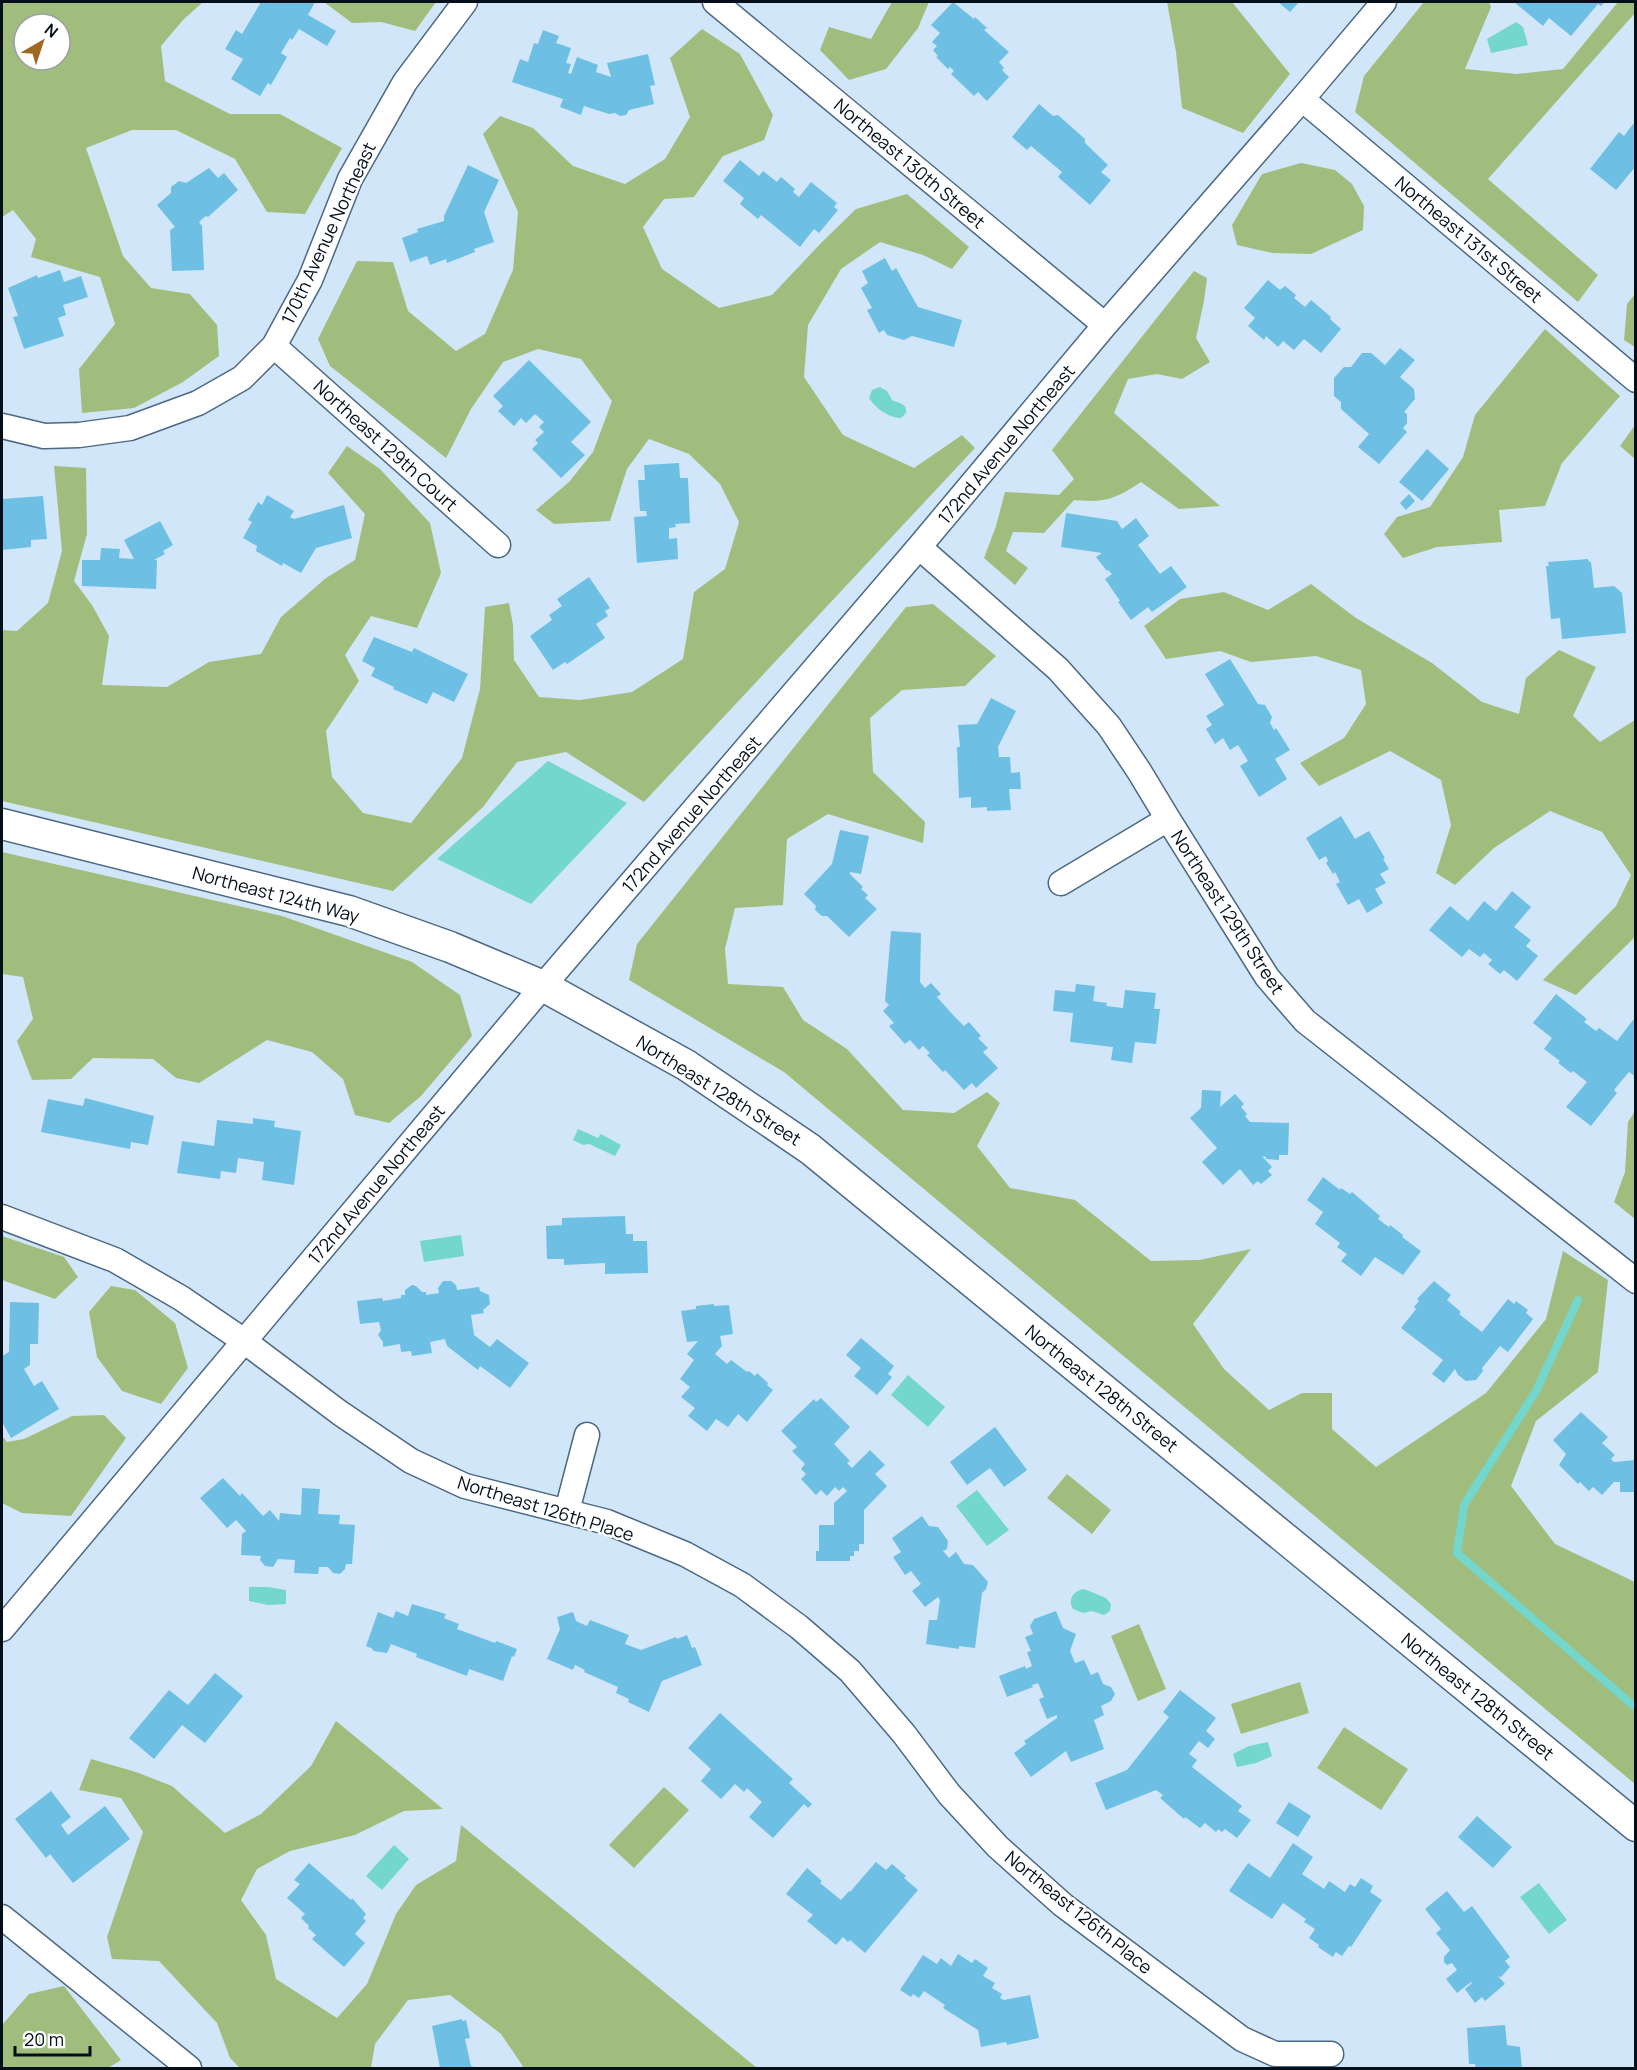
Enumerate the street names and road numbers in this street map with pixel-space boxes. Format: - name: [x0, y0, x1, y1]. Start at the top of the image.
- street label: Northeast 130th Street: [829, 93, 991, 233]
- street label: 170th Avenue Northeast: [275, 138, 381, 328]
- street label: Northeast 131st Street: [1390, 170, 1548, 308]
- street label: 172nd Avenue Northeast: [932, 359, 1080, 529]
- street label: Northeast 129th Court: [309, 374, 463, 516]
- street label: 172nd Avenue Northeast: [616, 730, 766, 898]
- street label: Northeast 129th Street: [1166, 825, 1290, 999]
- street label: Northeast 124th Way: [190, 860, 363, 928]
- street label: Northeast 128th Street: [632, 1029, 806, 1151]
- street label: 172nd Avenue Northeast: [302, 1099, 450, 1269]
- street label: Northeast 128th Street: [1021, 1319, 1183, 1457]
- street label: Northeast 126th Place: [455, 1470, 637, 1546]
- street label: Northeast 128th Street: [1397, 1627, 1559, 1765]
- street label: Northeast 126th Place: [1000, 1845, 1158, 1979]

